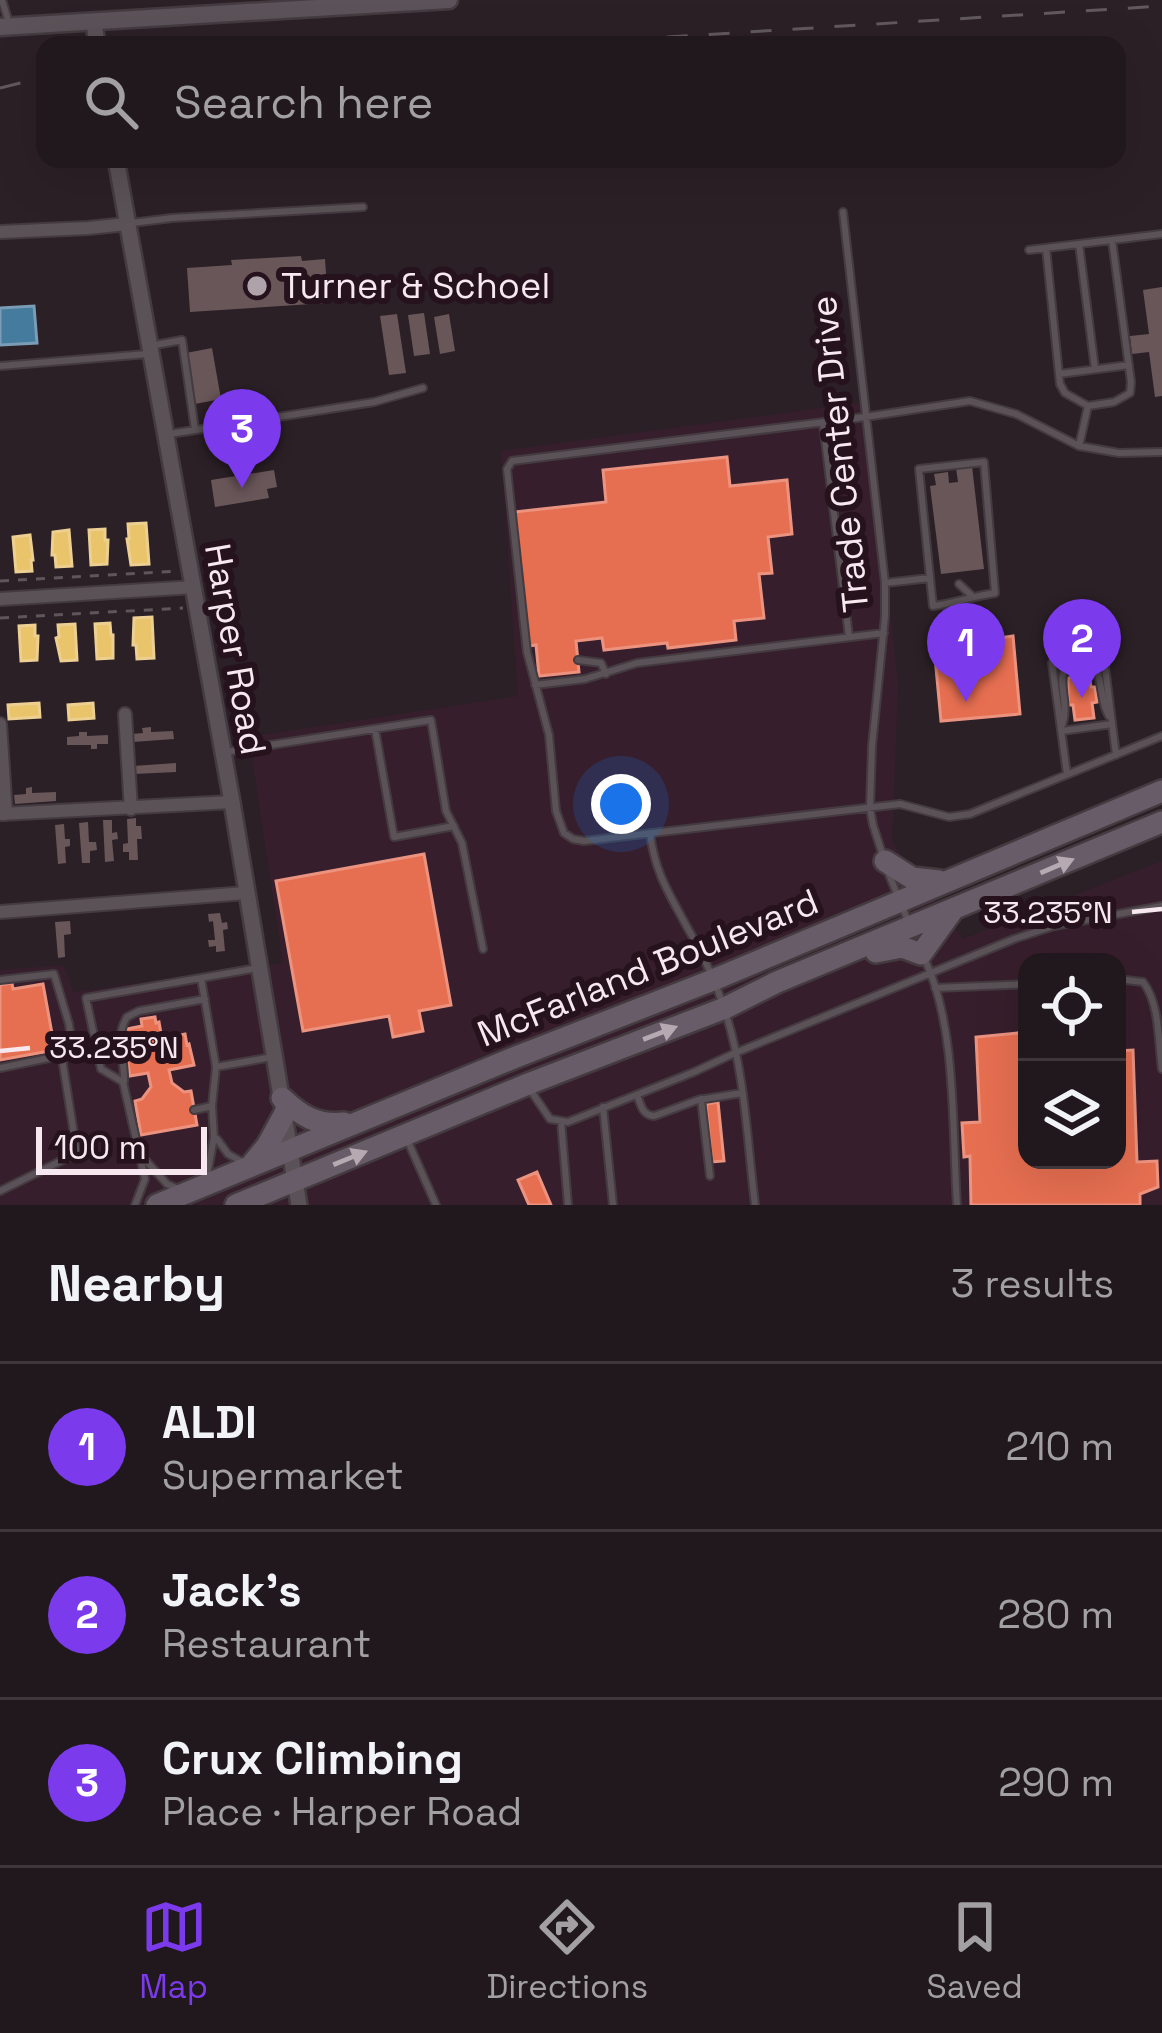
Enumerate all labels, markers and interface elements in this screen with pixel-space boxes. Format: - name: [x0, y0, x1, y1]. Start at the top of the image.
- search box: [36, 36, 1126, 168]
- icon: search: [78, 69, 144, 135]
- text: Search here: [174, 74, 433, 131]
- place label: Turner & Schoel: [281, 263, 550, 309]
- marker: Turner & Schoel: [244, 273, 270, 299]
- street label: Trade Center Drive: [801, 294, 879, 614]
- pin: 3: [203, 389, 281, 488]
- street label: Harper Road: [194, 540, 276, 758]
- pin: 2: [1043, 599, 1121, 698]
- pin: 1: [927, 603, 1005, 702]
- your location: [591, 774, 651, 834]
- one-way arrow: [1039, 856, 1075, 875]
- street label: McFarland Boulevard: [471, 879, 825, 1057]
- text: 33.235°N: [983, 893, 1113, 932]
- map controls: [1018, 953, 1126, 1169]
- button: locate: [1018, 953, 1126, 1061]
- one-way arrow: [642, 1023, 678, 1042]
- text: 33.235°N: [49, 1028, 179, 1067]
- button: layers: [1018, 1061, 1126, 1169]
- scale bar: [36, 1121, 207, 1174]
- text: 100 m: [54, 1127, 147, 1169]
- one-way arrow: [333, 1148, 369, 1167]
- text: Nearby: [48, 1251, 225, 1316]
- text: 3 results: [951, 1259, 1114, 1308]
- text: ALDI: [162, 1394, 257, 1451]
- text: 1: [78, 1422, 96, 1471]
- text: 210 m: [1006, 1422, 1114, 1471]
- text: Supermarket: [162, 1451, 404, 1500]
- text: Jack's: [162, 1562, 302, 1619]
- text: 2: [75, 1590, 99, 1639]
- text: 280 m: [998, 1590, 1114, 1639]
- text: Restaurant: [162, 1619, 371, 1668]
- text: Crux Climbing: [162, 1730, 463, 1787]
- text: 3: [75, 1758, 99, 1807]
- text: 290 m: [998, 1758, 1114, 1807]
- text: Place · Harper Road: [162, 1787, 522, 1836]
- tab: Map: [139, 1894, 208, 2008]
- tab: Directions: [486, 1894, 648, 2008]
- tab: Saved: [927, 1894, 1023, 2008]

